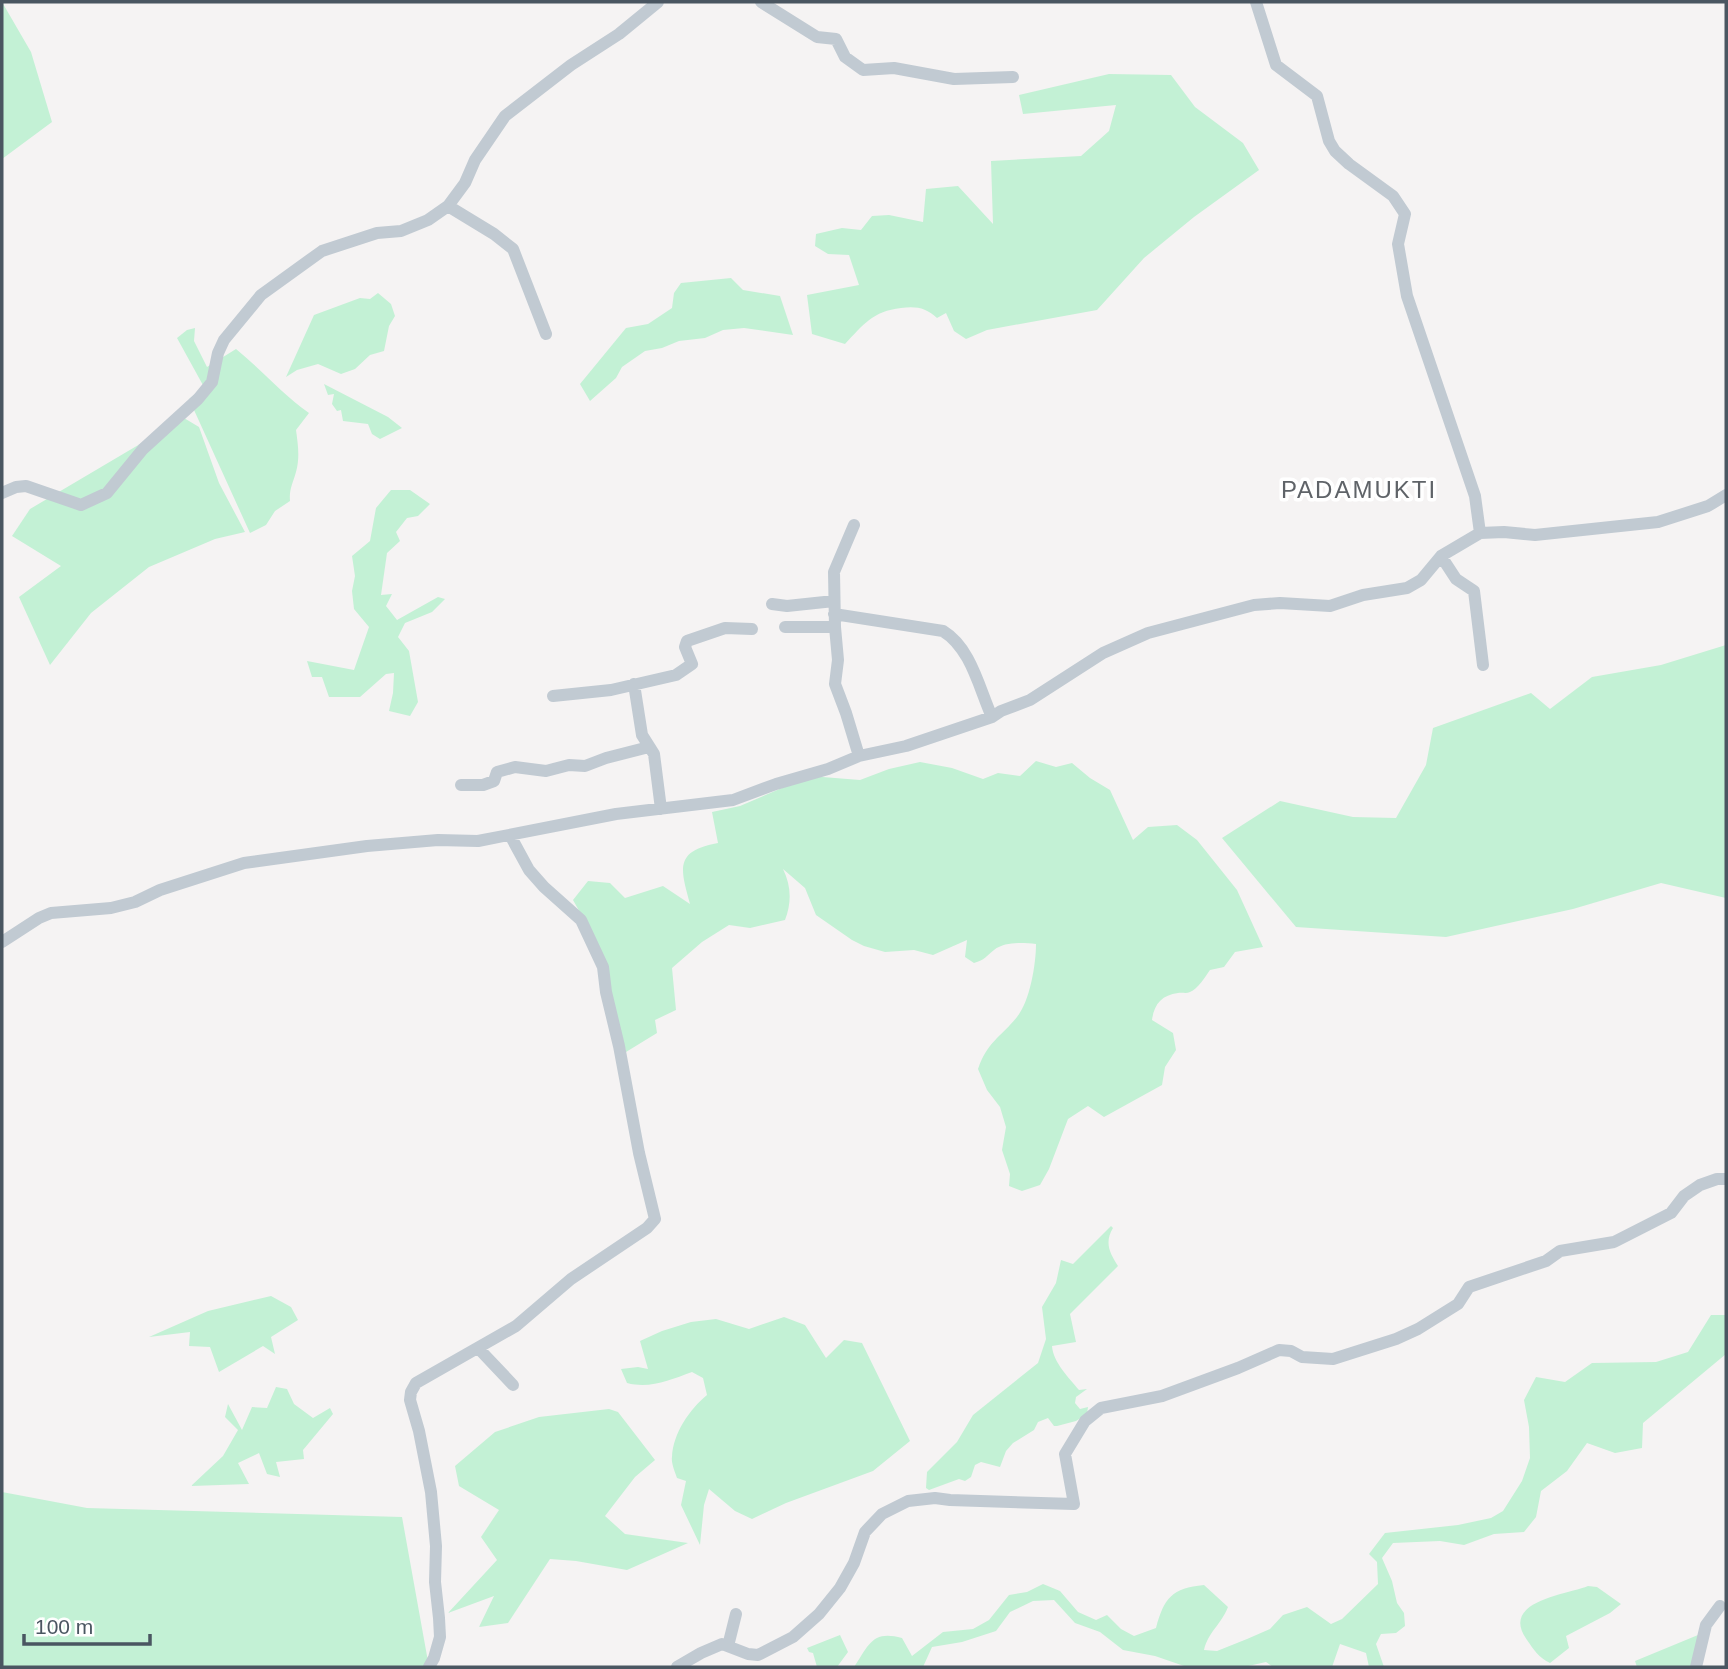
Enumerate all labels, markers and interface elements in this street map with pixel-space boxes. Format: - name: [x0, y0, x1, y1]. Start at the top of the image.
- district label: PADAMUKTI: [1281, 476, 1437, 503]
- scale bar: [24, 1602, 150, 1646]
- text: 100 m: [35, 1615, 93, 1638]

